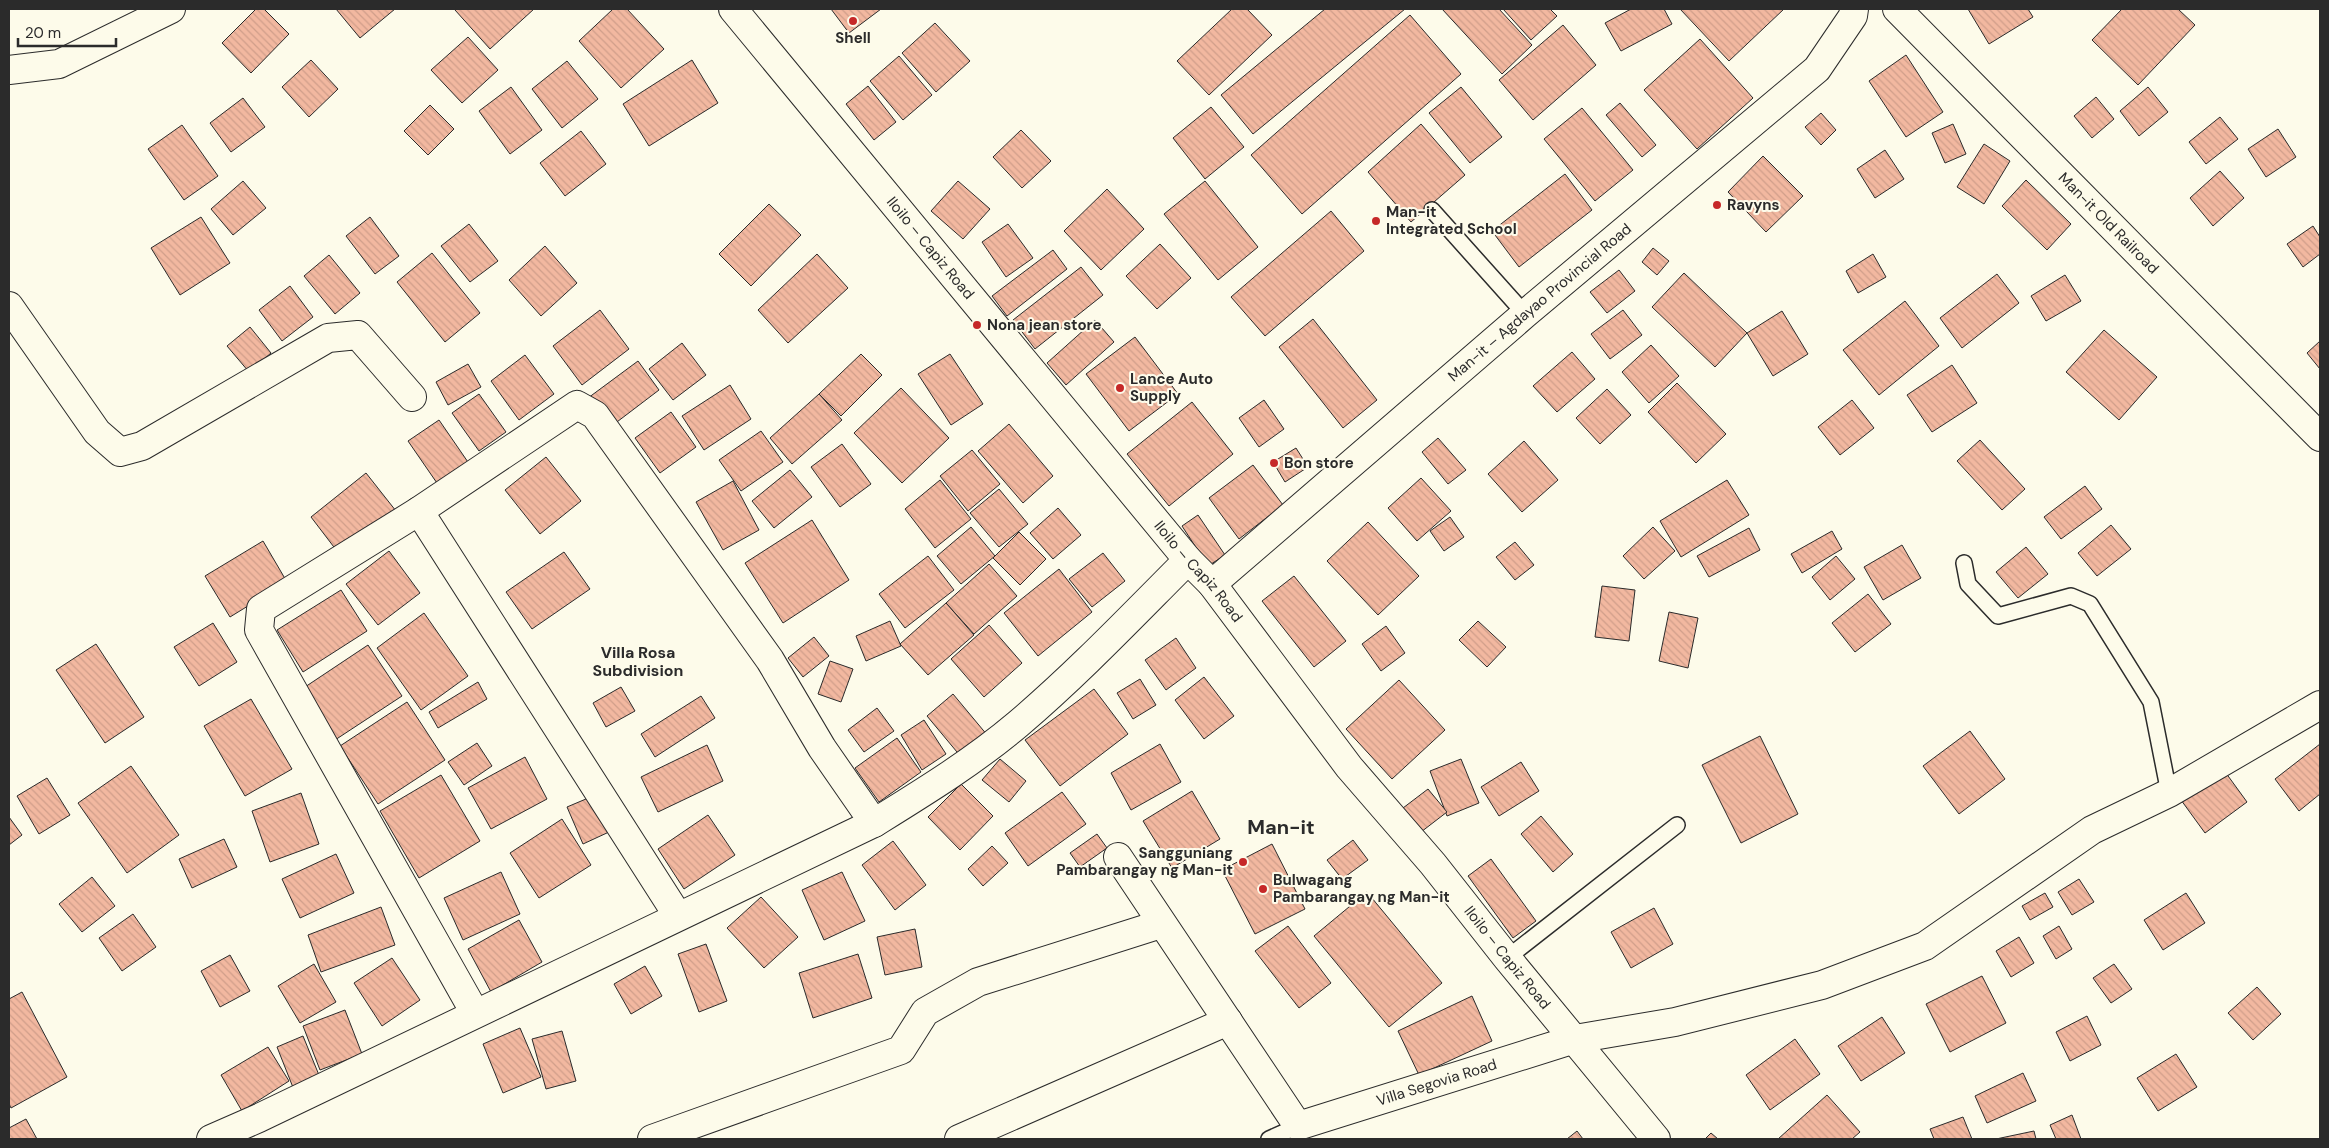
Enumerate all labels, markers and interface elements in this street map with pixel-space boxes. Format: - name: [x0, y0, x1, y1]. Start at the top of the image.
- scale bar: [18, 15, 115, 47]
- marker: Shell: [847, 15, 859, 27]
- text: 20 m: [25, 23, 61, 43]
- place label: Shell: [835, 28, 871, 48]
- street label: Man-it Old Railroad: [2054, 168, 2163, 278]
- street label: Iloilo – Capiz Road: [882, 193, 979, 304]
- place label: Ravyns: [1727, 195, 1780, 215]
- marker: Ravyns: [1711, 199, 1723, 211]
- place label: Man-it Integrated School: [1386, 202, 1517, 239]
- marker: Man-it Integrated School: [1370, 215, 1382, 227]
- street label: Man-it – Agdayao Provincial Road: [1444, 219, 1636, 386]
- place label: Nona jean store: [987, 315, 1102, 335]
- marker: Nona jean store: [971, 319, 983, 331]
- place label: Lance Auto Supply: [1130, 369, 1213, 406]
- marker: Lance Auto Supply: [1114, 382, 1126, 394]
- place label: Bon store: [1284, 453, 1354, 473]
- marker: Bon store: [1268, 457, 1280, 469]
- street label: Iloilo – Capiz Road: [1150, 516, 1247, 626]
- district label: Villa Rosa Subdivision: [593, 642, 683, 681]
- district label: Man-it: [1247, 814, 1315, 840]
- place label: Sangguniang Pambarangay ng Man-it: [1056, 843, 1233, 880]
- marker: Sangguniang Pambarangay ng Man-it: [1237, 856, 1249, 868]
- place label: Bulwagang Pambarangay ng Man-it: [1273, 870, 1450, 907]
- marker: Bulwagang Pambarangay ng Man-it: [1257, 883, 1269, 895]
- street label: Iloilo – Capiz Road: [1460, 902, 1555, 1014]
- street label: Villa Segovia Road: [1374, 1054, 1499, 1111]

